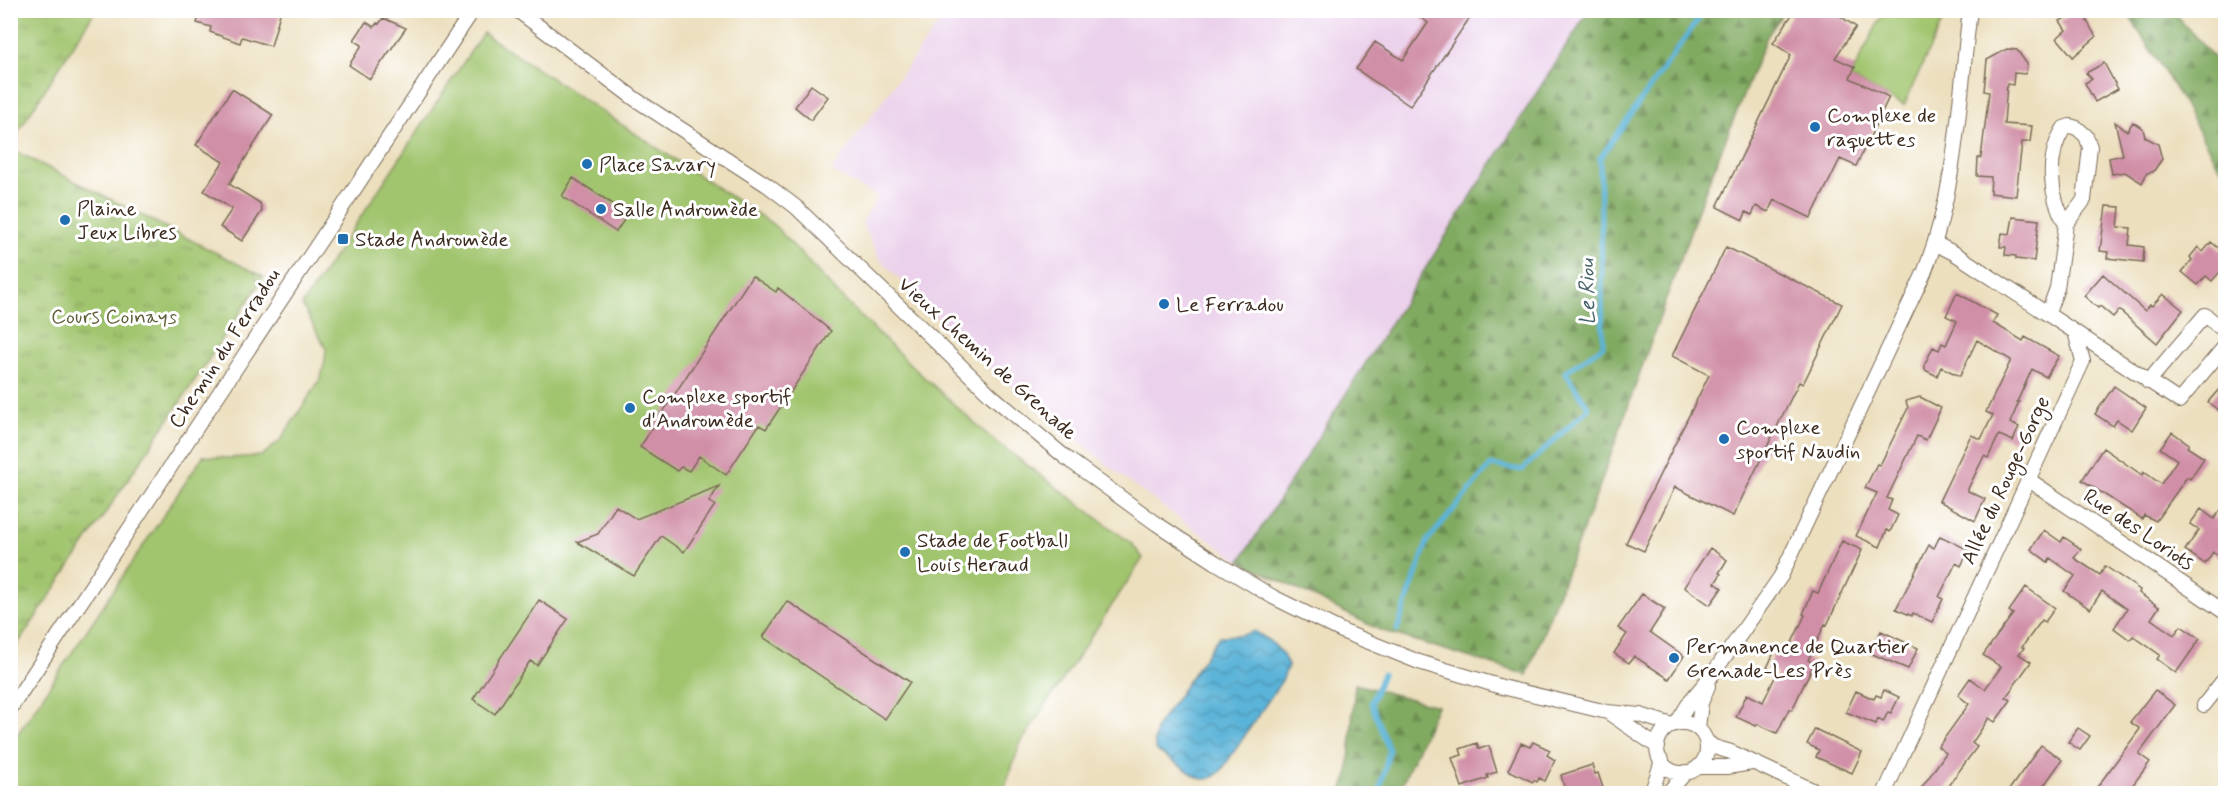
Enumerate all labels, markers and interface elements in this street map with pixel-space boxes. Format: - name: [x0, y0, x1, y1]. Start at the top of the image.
- place label: Complexe de raquettes: [1827, 102, 1936, 154]
- marker: Complexe de raquettes: [1808, 120, 1822, 134]
- place label: Place Savary: [599, 151, 716, 179]
- marker: Place Savary: [580, 157, 594, 171]
- place label: Plaine Jeux Libres: [77, 195, 177, 247]
- place label: Salle Andromède: [613, 196, 758, 224]
- marker: Salle Andromède: [594, 202, 608, 216]
- marker: Plaine Jeux Libres: [58, 213, 72, 227]
- place label: Stade Andromède: [355, 226, 509, 254]
- marker: Stade Andromède: [336, 232, 350, 246]
- water label: Le Riou: [1573, 258, 1603, 325]
- street label: Chemin du Ferradou: [162, 263, 287, 434]
- street label: Vieux Chemin de Grenade: [892, 271, 1083, 447]
- place label: Le Ferradou: [1176, 291, 1284, 319]
- marker: Le Ferradou: [1157, 297, 1171, 311]
- park label: Cours Coinays: [51, 303, 177, 331]
- place label: Complexe sportif d'Andromède: [642, 383, 792, 435]
- street label: Allée du Rouge-Gorge: [1955, 392, 2058, 569]
- marker: Complexe sportif d'Andromède: [623, 401, 637, 415]
- place label: Complexe sportif Naudin: [1736, 414, 1860, 466]
- marker: Complexe sportif Naudin: [1717, 432, 1731, 446]
- street label: Rue des Loriots: [2077, 482, 2199, 577]
- place label: Stade de Football Louis Heraud: [917, 527, 1068, 579]
- marker: Stade de Football Louis Heraud: [898, 545, 912, 559]
- place label: Permanence de Quartier Grenade-Les Près: [1686, 633, 1910, 685]
- marker: Permanence de Quartier Grenade-Les Près: [1667, 651, 1681, 665]

